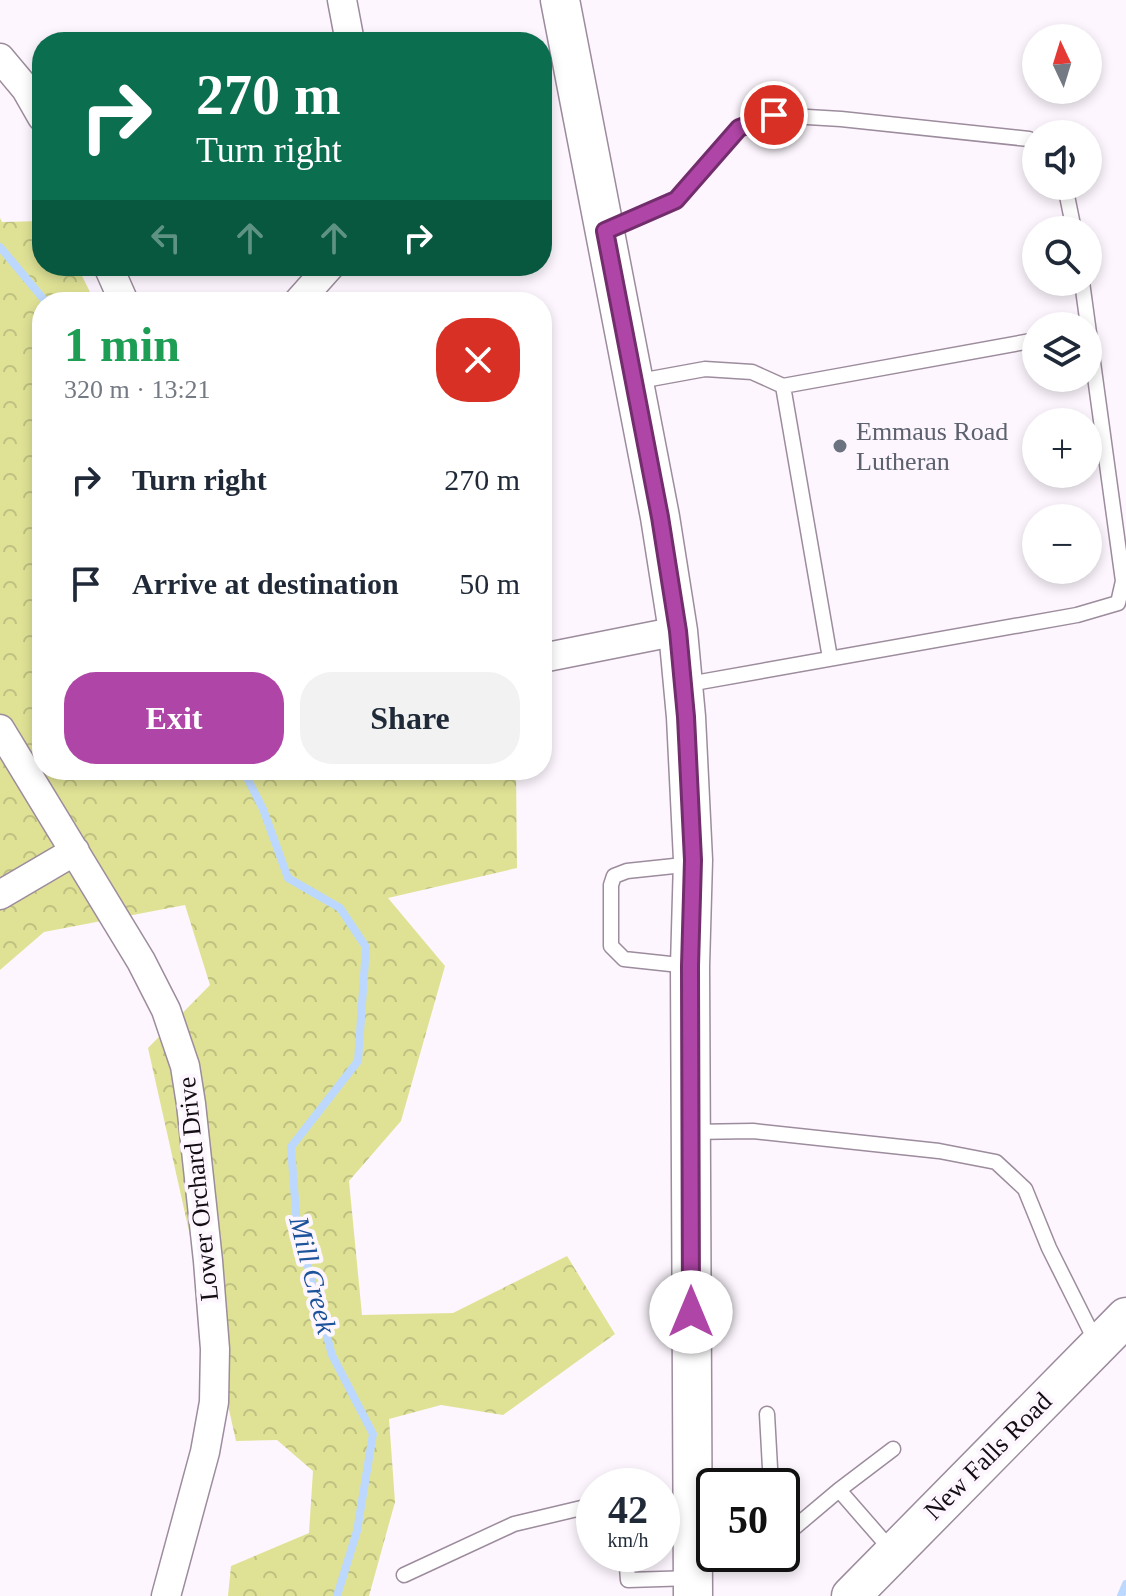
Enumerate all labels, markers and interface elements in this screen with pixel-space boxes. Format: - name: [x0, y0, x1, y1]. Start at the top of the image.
- north arrow: [1022, 24, 1102, 104]
- map controls: [1022, 24, 1102, 584]
- icon: right: [64, 64, 168, 168]
- text: 270 m: [196, 64, 341, 126]
- pin: [740, 81, 808, 149]
- icon: arrive: [752, 93, 796, 137]
- button: sound: [1022, 120, 1102, 200]
- text: Turn right: [196, 130, 342, 170]
- icon: left: [144, 216, 188, 260]
- icon: ahead: [228, 216, 272, 260]
- icon: ahead: [312, 216, 356, 260]
- icon: right: [396, 216, 440, 260]
- button: search: [1022, 216, 1102, 296]
- button: layers: [1022, 312, 1102, 392]
- text: 1 min: [64, 318, 180, 371]
- button: close: [436, 318, 520, 402]
- text: 320 m · 13:21: [64, 375, 211, 404]
- button: +: [1022, 408, 1102, 488]
- place label: Emmaus Road Lutheran: [856, 417, 1008, 476]
- marker: Emmaus Road Lutheran: [831, 437, 849, 455]
- icon: right: [64, 458, 108, 502]
- text: Turn right: [132, 463, 267, 496]
- text: 270 m: [444, 463, 520, 496]
- button: −: [1022, 504, 1102, 584]
- icon: arrive: [64, 562, 108, 606]
- text: Arrive at destination: [132, 567, 399, 600]
- text: 50 m: [459, 567, 520, 600]
- button: Exit: [64, 672, 284, 764]
- button: Share: [300, 672, 520, 764]
- street label: Lower Orchard Drive: [172, 1075, 224, 1303]
- water label: Mill Creek: [283, 1212, 343, 1337]
- position arrow: [649, 1270, 733, 1354]
- street label: New Falls Road: [919, 1387, 1057, 1525]
- speed limit sign: 50: [696, 1468, 800, 1572]
- text: 42: [608, 1487, 648, 1532]
- text: km/h: [607, 1529, 649, 1551]

